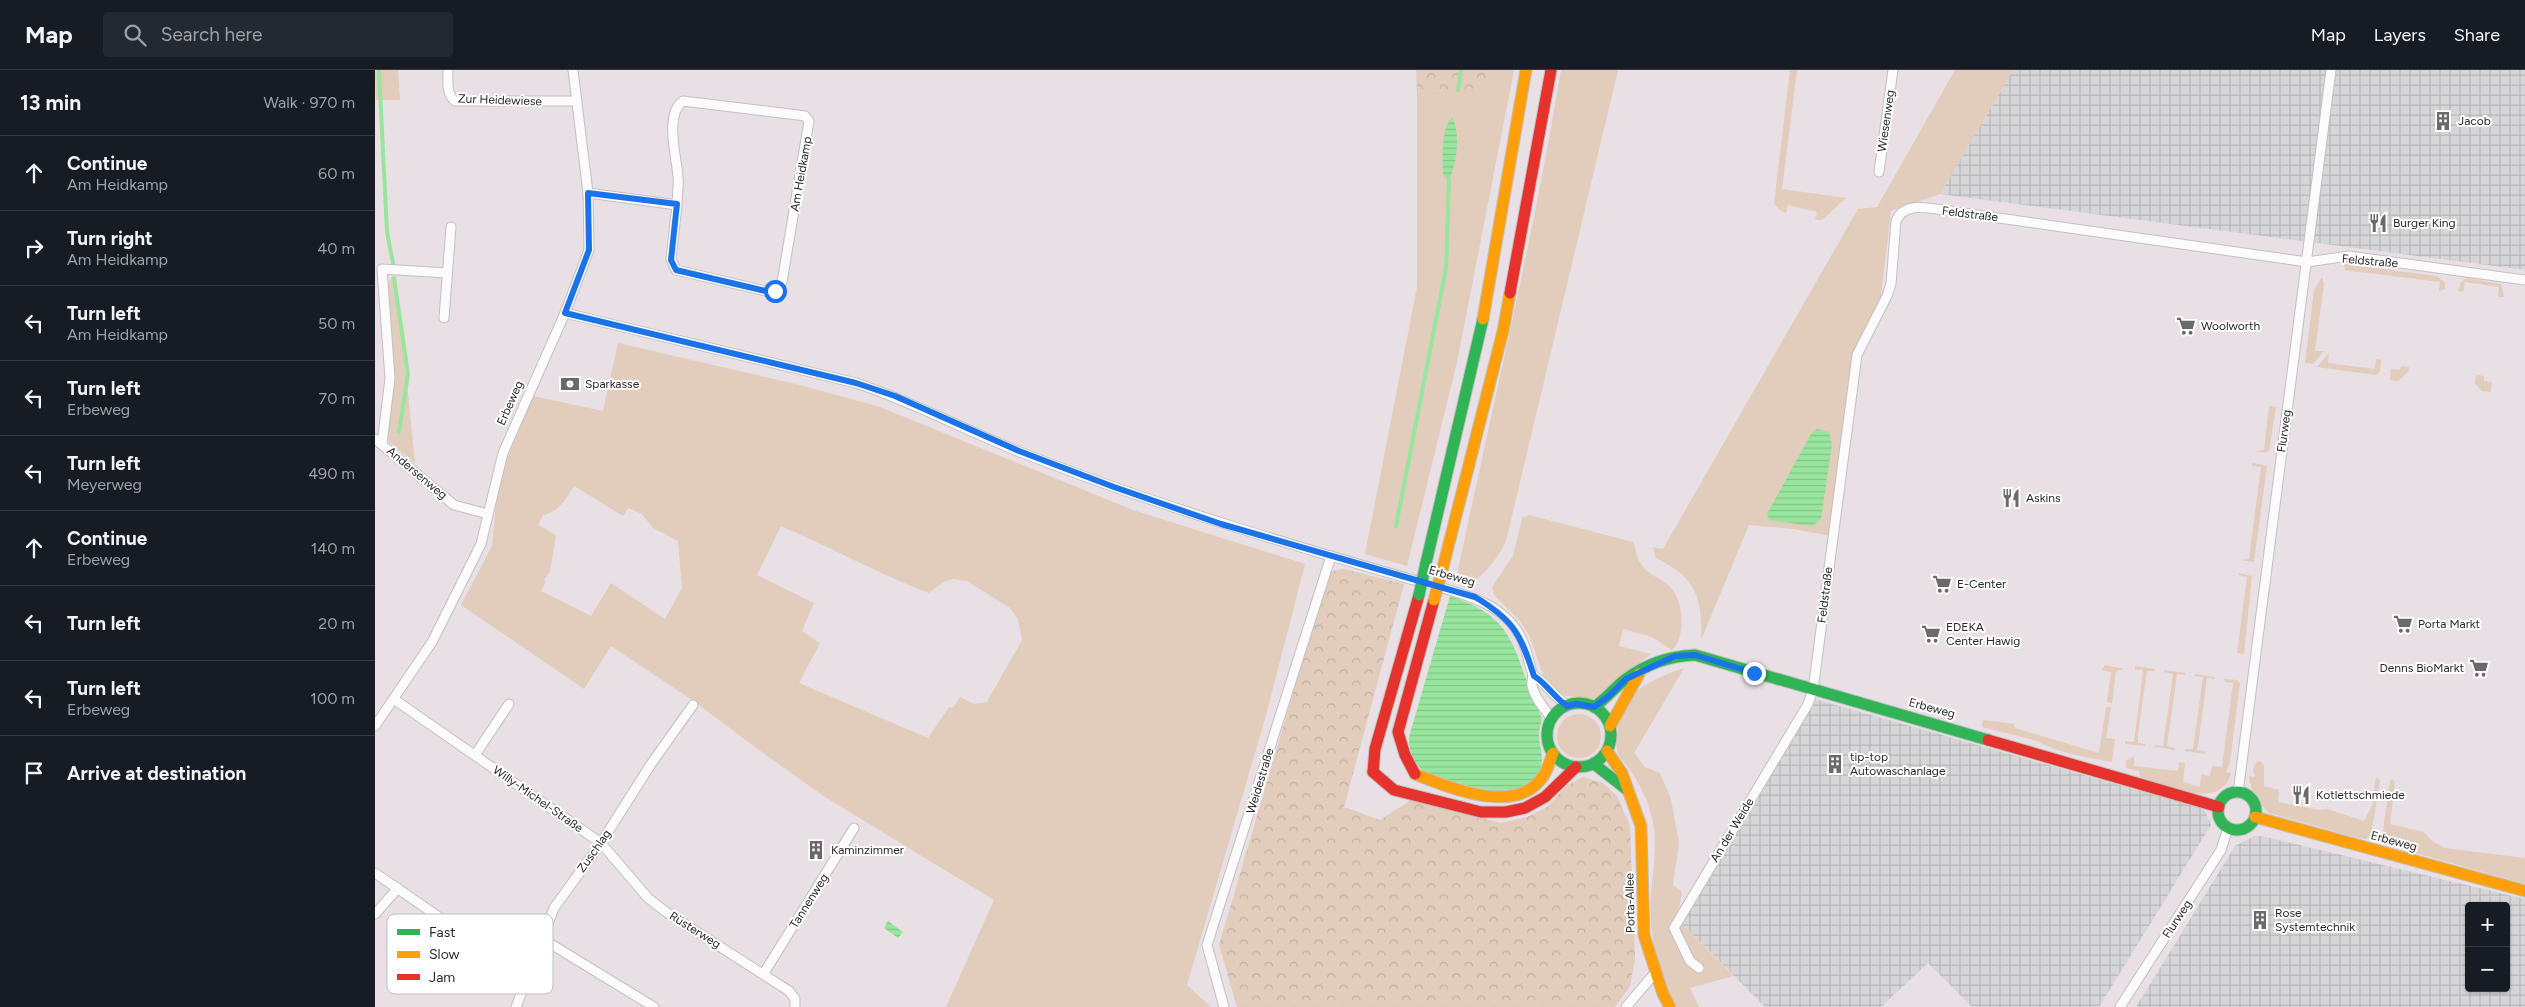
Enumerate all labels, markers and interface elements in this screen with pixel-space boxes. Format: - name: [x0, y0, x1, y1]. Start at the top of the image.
- search box: [103, 12, 453, 57]
- text: Map: [25, 20, 73, 49]
- icon: search: [121, 21, 149, 49]
- text: Search here: [161, 23, 262, 46]
- text: Map: [2311, 24, 2346, 46]
- text: Layers: [2374, 24, 2426, 46]
- text: Share: [2454, 24, 2500, 46]
- street label: Wiesenweg: [1875, 89, 1897, 153]
- text: 13 min: [20, 90, 81, 115]
- street label: Zur Heidewiese: [458, 92, 543, 108]
- text: Walk · 970 m: [263, 93, 355, 112]
- building icon: Jacob: [2432, 110, 2454, 132]
- place label: Jacob: [2458, 114, 2491, 128]
- street label: Am Heidkamp: [788, 135, 814, 213]
- text: Continue: [67, 152, 147, 175]
- icon: ahead: [20, 159, 48, 187]
- text: 60 m: [318, 164, 355, 183]
- text: Am Heidkamp: [67, 175, 168, 194]
- street label: Feldstraße: [1941, 204, 1999, 224]
- restaurant icon: Burger King: [2367, 212, 2389, 234]
- place label: Burger King: [2393, 216, 2456, 230]
- text: Turn right: [67, 227, 153, 250]
- icon: right: [20, 234, 48, 262]
- text: 40 m: [317, 239, 355, 258]
- text: Am Heidkamp: [67, 250, 168, 269]
- street label: Feldstraße: [2341, 252, 2399, 270]
- route start: [764, 280, 787, 303]
- text: Turn left: [67, 302, 141, 325]
- icon: left: [20, 309, 48, 337]
- text: 50 m: [318, 314, 355, 333]
- supermarket icon: Woolworth: [2175, 315, 2197, 337]
- place label: Woolworth: [2201, 319, 2260, 333]
- text: Am Heidkamp: [67, 325, 168, 344]
- bank icon: Sparkasse: [559, 373, 581, 395]
- text: Turn left: [67, 377, 141, 400]
- place label: Sparkasse: [585, 377, 640, 391]
- street label: Erbeweg: [494, 378, 526, 428]
- icon: left: [20, 384, 48, 412]
- text: 70 m: [319, 389, 355, 408]
- text: Erbeweg: [67, 400, 130, 419]
- street label: Flurweg: [2274, 409, 2294, 453]
- street label: Andersenweg: [384, 444, 450, 502]
- text: Turn left: [67, 452, 141, 475]
- icon: left: [20, 459, 48, 487]
- text: 490 m: [308, 464, 355, 483]
- text: Meyerweg: [67, 475, 142, 494]
- restaurant icon: Askins: [2000, 487, 2022, 509]
- place label: Askins: [2026, 491, 2061, 505]
- text: Continue: [67, 527, 147, 550]
- icon: ahead: [20, 534, 48, 562]
- text: 140 m: [311, 539, 355, 558]
- text: Erbeweg: [67, 550, 130, 569]
- street label: Erbeweg: [1427, 563, 1477, 589]
- street label: Feldstraße: [1815, 566, 1835, 624]
- supermarket icon: E-Center: [1931, 573, 1953, 595]
- place label: E-Center: [1957, 577, 2006, 591]
- icon: left: [20, 609, 48, 637]
- text: Turn left: [67, 612, 141, 635]
- supermarket icon: Porta Markt: [2392, 613, 2414, 635]
- text: 20 m: [318, 614, 355, 633]
- place label: Porta Markt: [2418, 617, 2481, 631]
- place label: EDEKA Center Hawig: [1946, 620, 2020, 648]
- supermarket icon: EDEKA Center Hawig: [1920, 623, 1942, 645]
- supermarket icon: Denns BioMarkt: [2468, 657, 2490, 679]
- place label: Denns BioMarkt: [2379, 661, 2464, 675]
- route end: [1743, 662, 1766, 685]
- text: Turn left: [67, 677, 141, 700]
- icon: left: [20, 684, 48, 712]
- text: 100 m: [310, 689, 355, 708]
- street label: Erbeweg: [1907, 695, 1957, 721]
- text: Erbeweg: [67, 700, 130, 719]
- street label: Weidestraße: [1243, 746, 1277, 815]
- place label: tip-top Autowaschanlage: [1850, 750, 1946, 778]
- building icon: tip-top Autowaschanlage: [1824, 753, 1846, 775]
- icon: arrive: [20, 759, 48, 787]
- text: Arrive at destination: [67, 762, 246, 785]
- street label: Willy-Michel-Straße: [490, 763, 586, 836]
- restaurant icon: Kotlettschmiede: [2290, 784, 2312, 806]
- place label: Kotlettschmiede: [2316, 788, 2405, 802]
- street label: An der Weide: [1707, 795, 1757, 865]
- street label: Zuschlag: [574, 827, 614, 875]
- street label: Erbeweg: [2369, 828, 2419, 854]
- building icon: Kaminzimmer: [805, 839, 827, 861]
- place label: Kaminzimmer: [831, 843, 904, 857]
- street label: Tannenweg: [787, 871, 831, 931]
- street label: Porta-Allee: [1622, 872, 1638, 933]
- street label: Flurweg: [2159, 897, 2195, 941]
- map controls: [2465, 902, 2510, 992]
- button: +: [2465, 902, 2510, 947]
- place label: Rose Systemtechnik: [2275, 906, 2355, 934]
- street label: Rüsterweg: [667, 909, 723, 951]
- building icon: Rose Systemtechnik: [2249, 909, 2271, 931]
- legend: [387, 914, 553, 994]
- text: Fast: [429, 924, 455, 941]
- text: Slow: [429, 946, 460, 963]
- button: −: [2465, 947, 2510, 992]
- text: Jam: [429, 969, 455, 986]

